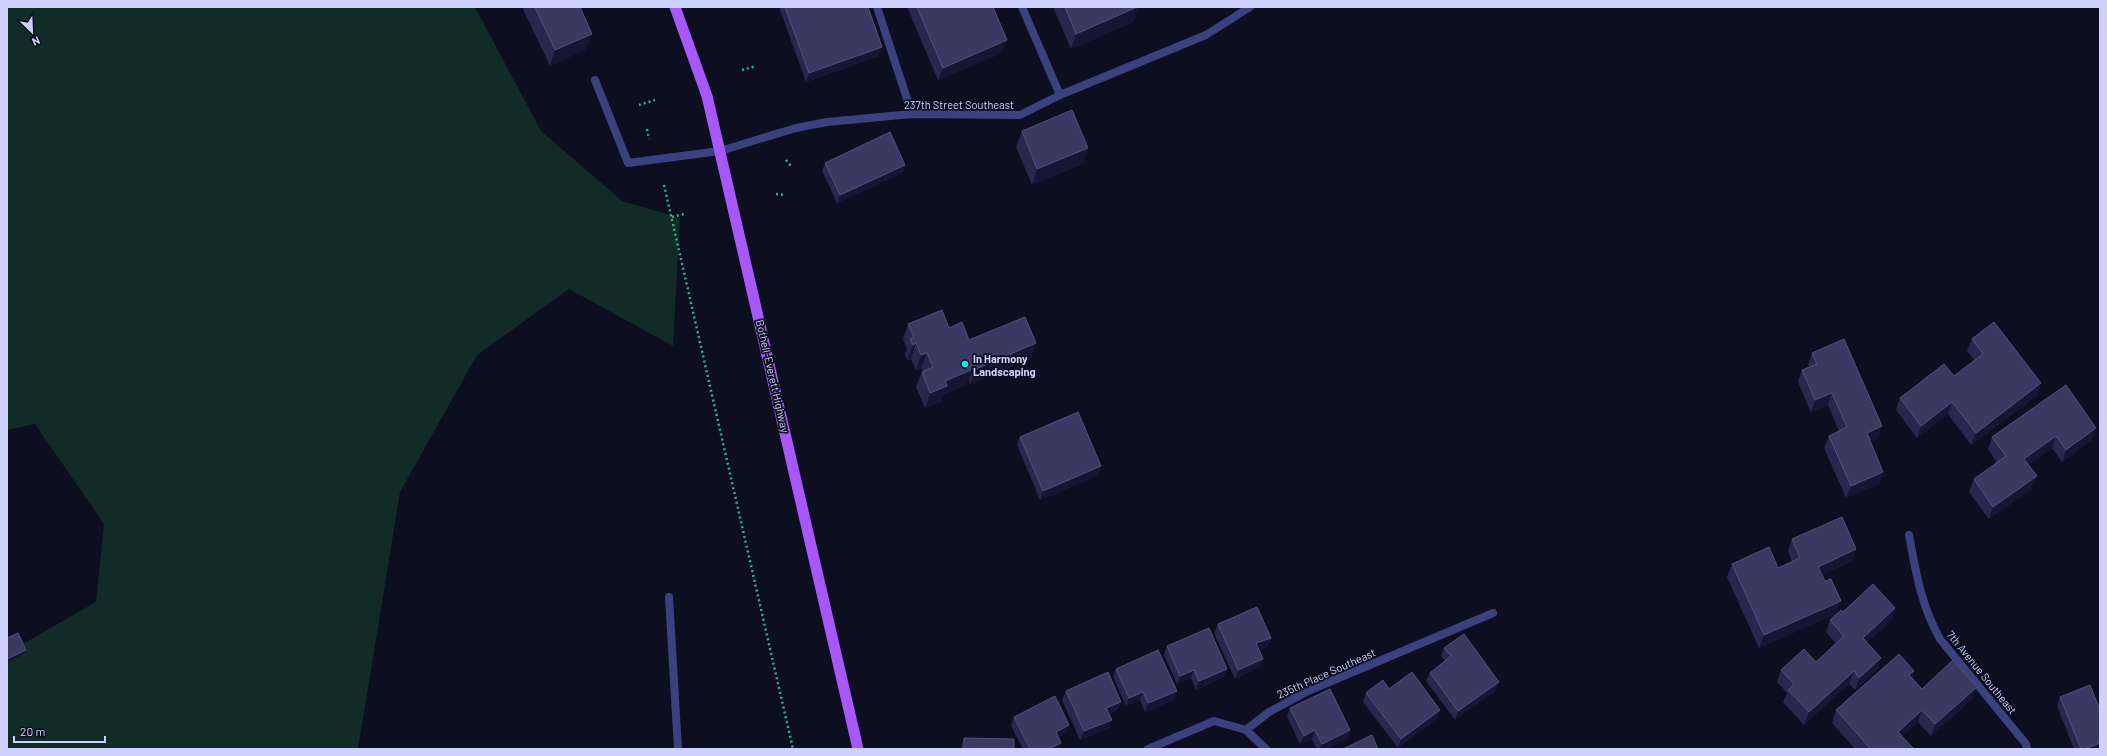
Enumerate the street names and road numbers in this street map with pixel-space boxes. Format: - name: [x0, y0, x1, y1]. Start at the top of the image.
- street label: 237th Street Southeast: [904, 98, 1014, 111]
- street label: Bothell-Everett Highway: [754, 318, 792, 434]
- street label: 7th Avenue Southeast: [1944, 628, 2020, 716]
- street label: 235th Place Southeast: [1275, 645, 1377, 701]

